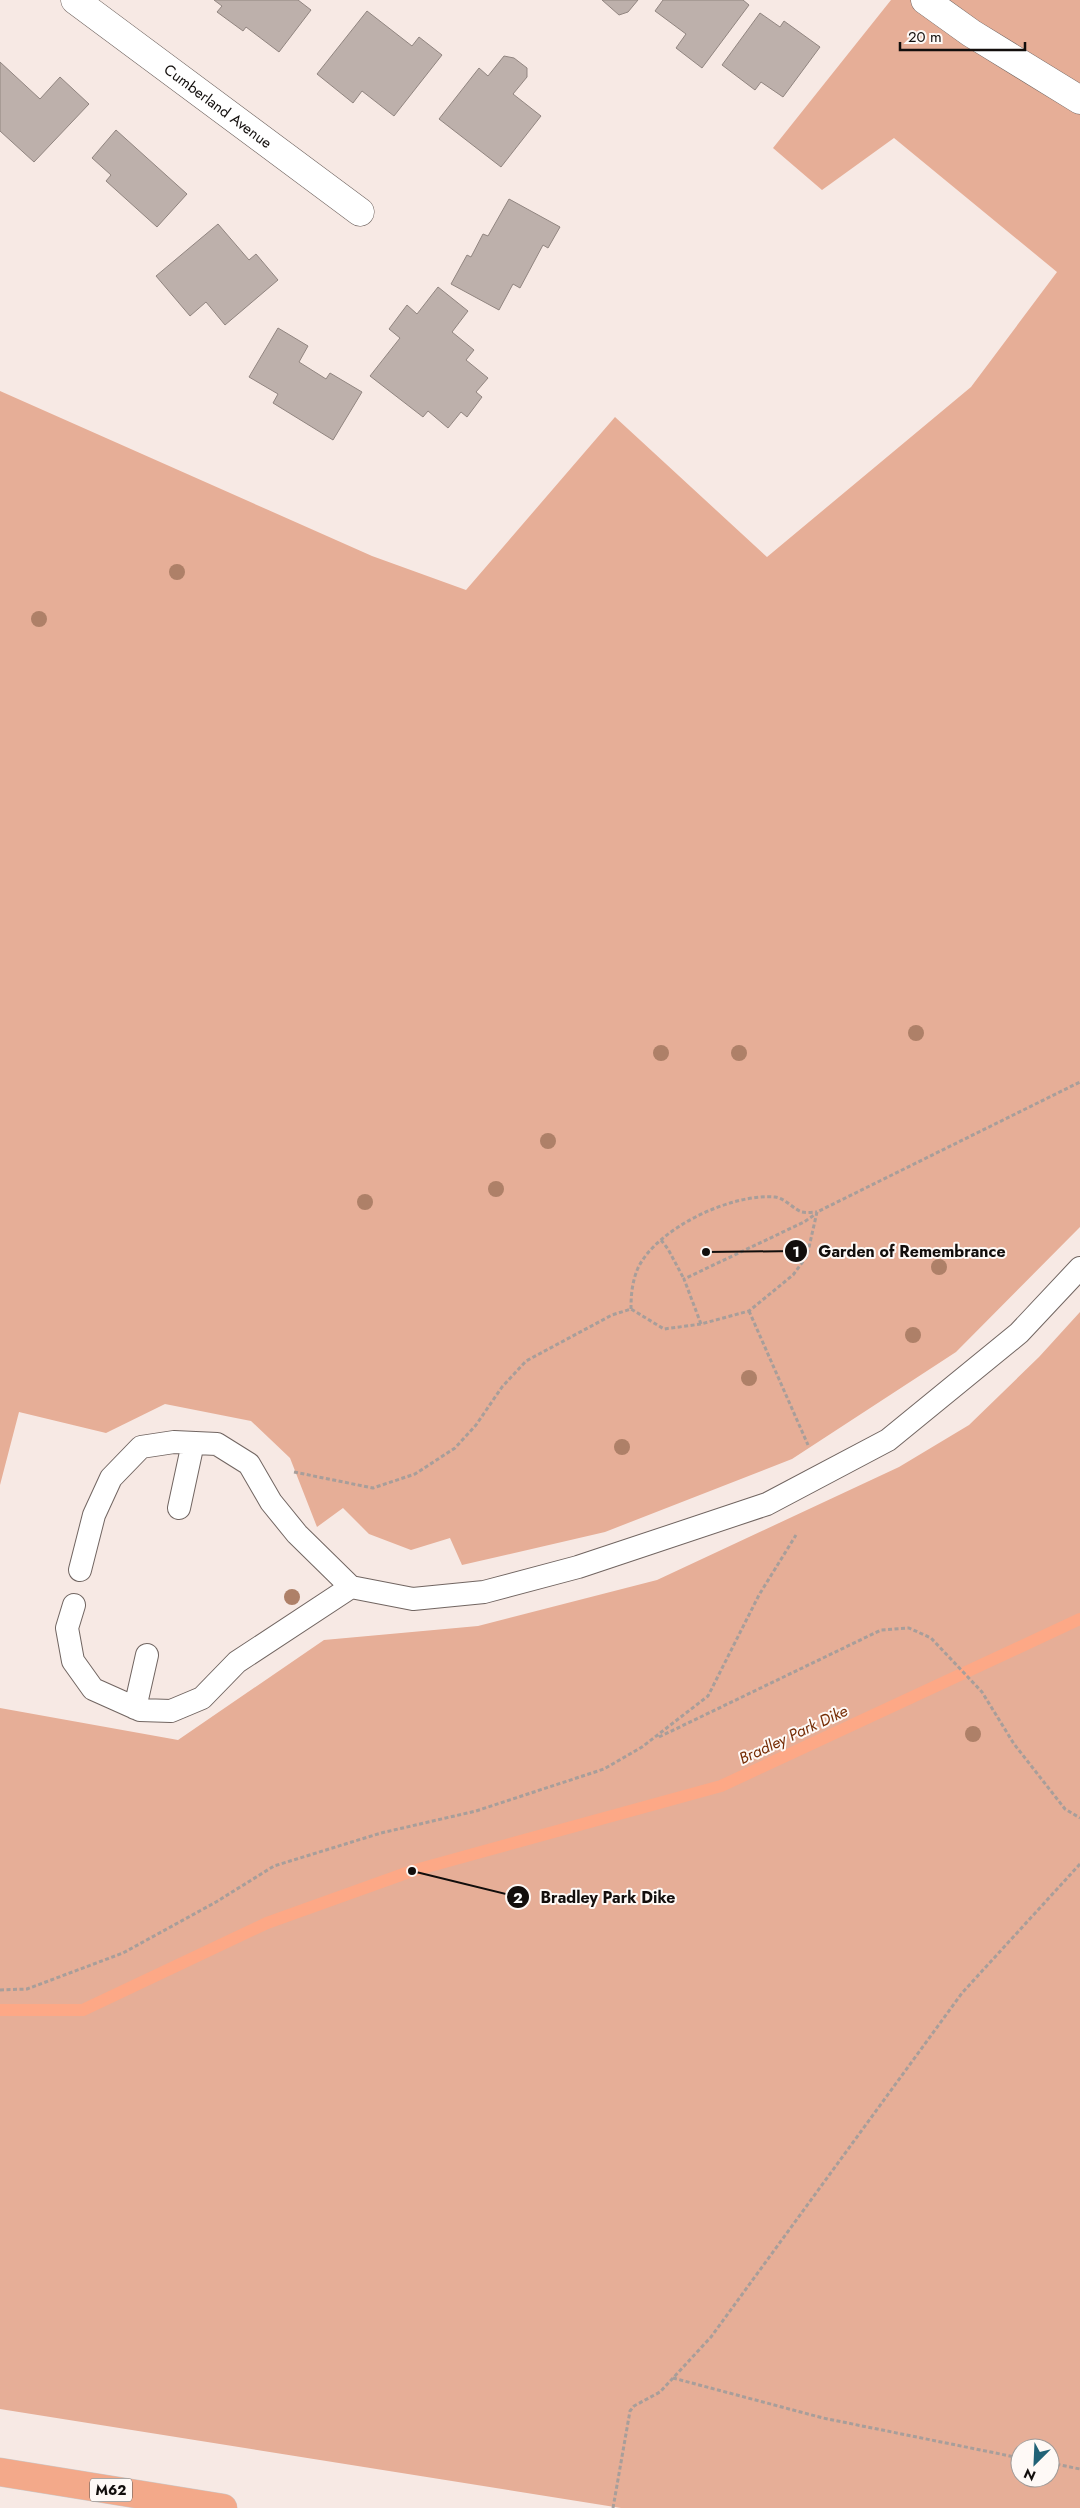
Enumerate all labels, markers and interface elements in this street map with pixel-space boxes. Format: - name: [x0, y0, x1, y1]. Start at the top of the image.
- scale bar: [900, 20, 1025, 52]
- text: 20 m: [908, 26, 942, 48]
- street label: Cumberland Avenue: [159, 59, 277, 154]
- callout: Garden of Remembrance: [784, 1236, 1016, 1267]
- text: Garden of Remembrance: [818, 1240, 1006, 1263]
- text: 1: [792, 1241, 800, 1263]
- water label: Bradley Park Dike: [735, 1699, 851, 1770]
- callout: Bradley Park Dike: [506, 1882, 686, 1913]
- text: Bradley Park Dike: [540, 1886, 676, 1909]
- text: 2: [513, 1887, 523, 1909]
- north arrow: [1010, 2438, 1060, 2488]
- text: N: [1021, 2463, 1039, 2486]
- road number: M62: [90, 2478, 132, 2502]

